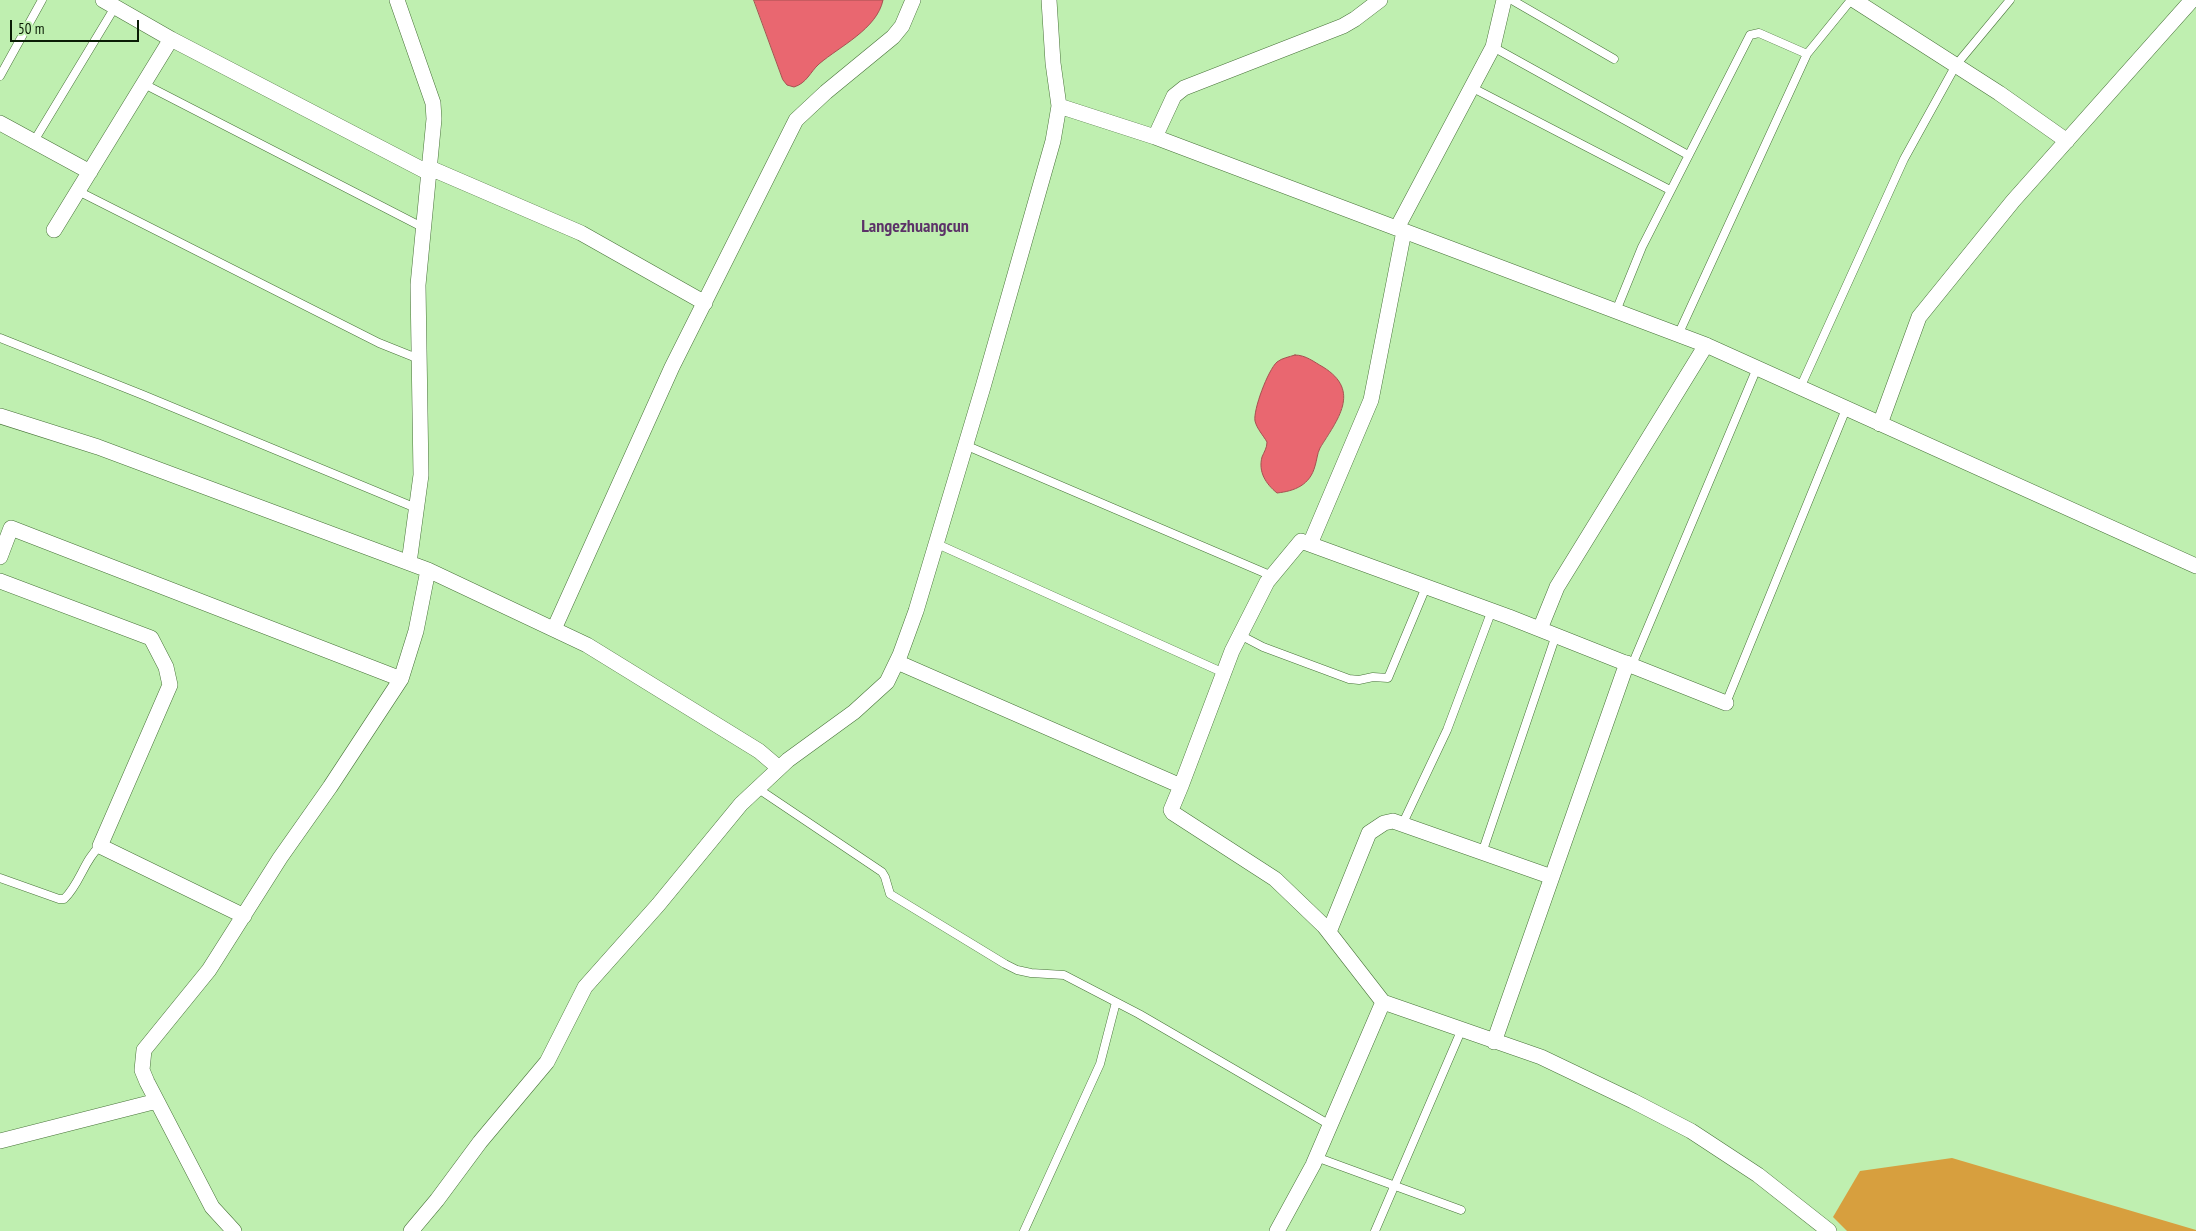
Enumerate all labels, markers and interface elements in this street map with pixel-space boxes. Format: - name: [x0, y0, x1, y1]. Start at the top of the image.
- scale bar: [12, 10, 141, 42]
- text: 50 m: [18, 19, 44, 38]
- district label: Langezhuangcun: [861, 216, 969, 238]

